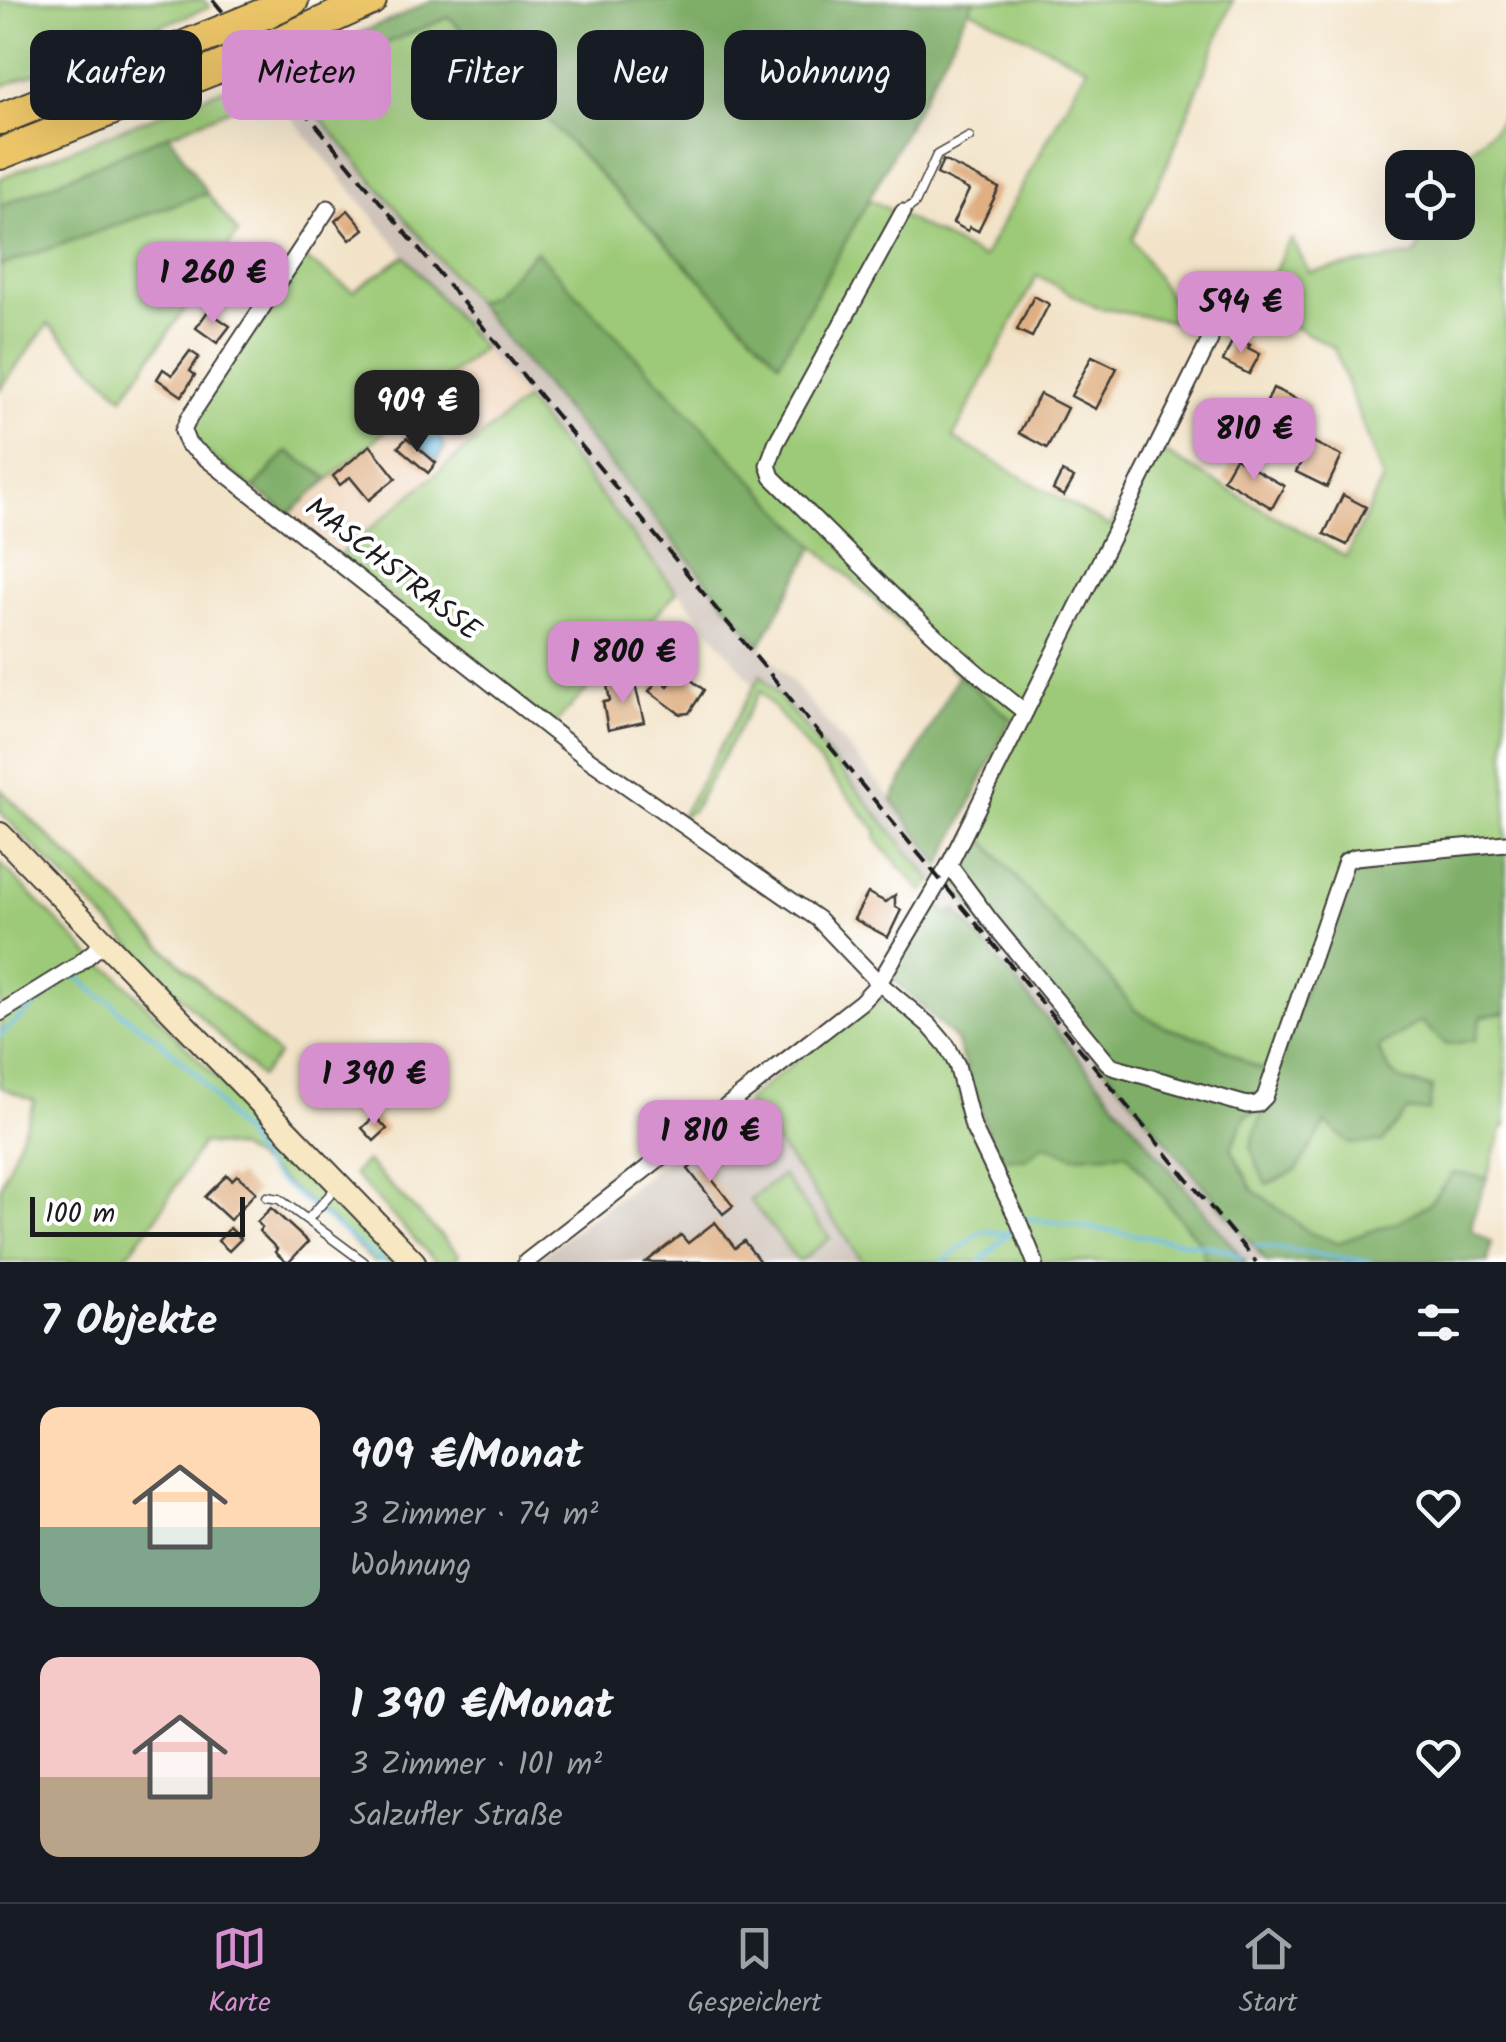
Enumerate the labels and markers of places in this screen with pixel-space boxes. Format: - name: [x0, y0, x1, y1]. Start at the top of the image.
- pin: 1 260 €: [121, 242, 305, 327]
- pin: 594 €: [1171, 271, 1311, 356]
- pin: 909 €: [347, 370, 487, 455]
- pin: 810 €: [1184, 398, 1324, 483]
- pin: 1 800 €: [531, 621, 715, 706]
- pin: 1 390 €: [282, 1043, 466, 1128]
- pin: 1 810 €: [618, 1100, 802, 1185]

